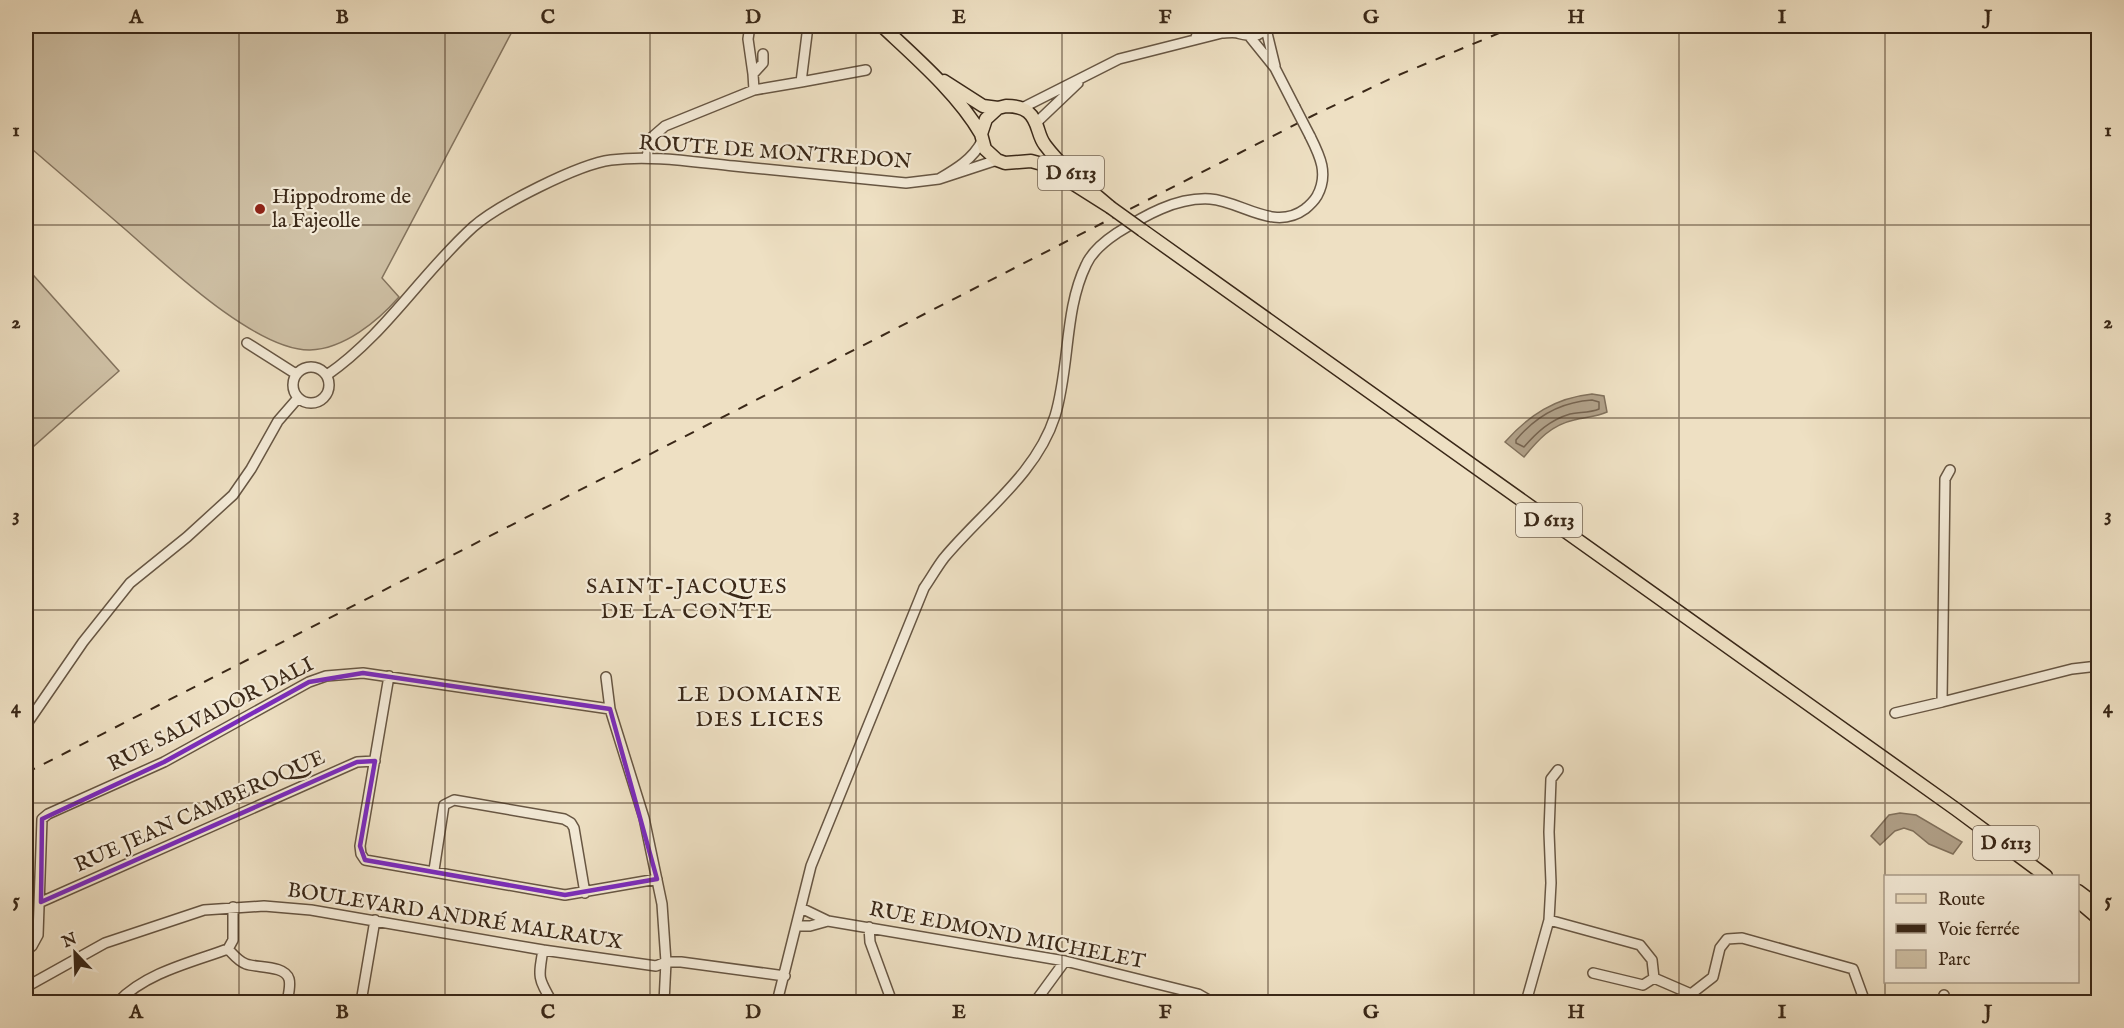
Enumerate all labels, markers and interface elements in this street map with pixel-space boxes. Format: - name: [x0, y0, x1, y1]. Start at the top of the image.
- text: A: [128, 5, 144, 30]
- text: B: [335, 5, 349, 30]
- text: C: [541, 5, 555, 30]
- text: D: [745, 5, 761, 30]
- text: E: [952, 5, 966, 30]
- text: F: [1159, 5, 1172, 30]
- text: G: [1363, 5, 1380, 30]
- text: H: [1567, 5, 1585, 30]
- text: I: [1778, 5, 1787, 30]
- text: J: [1981, 5, 1993, 30]
- text: 1: [12, 118, 20, 143]
- text: 1: [2104, 118, 2112, 143]
- street label: ROUTE DE MONTREDON: [638, 130, 912, 176]
- road number: D 6113: [1038, 156, 1104, 190]
- place label: Hippodrome de la Fajeolle: [272, 184, 411, 235]
- marker: Hippodrome de la Fajeolle: [253, 202, 267, 216]
- text: 2: [11, 310, 21, 335]
- text: 2: [2103, 310, 2113, 335]
- text: 3: [12, 503, 20, 528]
- road number: D 6113: [1516, 503, 1582, 537]
- text: 3: [2104, 503, 2112, 528]
- district label: SAINT-JACQUES DE LA CONTE: [586, 573, 788, 626]
- street label: RUE SALVADOR DALI: [104, 651, 318, 779]
- district label: LE DOMAINE DES LICES: [677, 681, 843, 734]
- text: 4: [11, 695, 22, 720]
- text: 4: [2103, 695, 2114, 720]
- street label: RUE JEAN CAMBEROQUE: [70, 744, 330, 880]
- road number: D 6113: [1973, 826, 2039, 860]
- legend: [1884, 875, 2079, 983]
- street label: BOULEVARD ANDRÉ MALRAUX: [285, 876, 625, 957]
- text: 5: [12, 888, 20, 913]
- text: 5: [2104, 888, 2112, 913]
- text: Route: [1938, 889, 1985, 912]
- street label: RUE EDMOND MICHELET: [867, 896, 1148, 976]
- text: Voie ferrée: [1937, 919, 2020, 942]
- north arrow: [45, 923, 105, 983]
- text: N: [59, 929, 80, 953]
- text: Parc: [1938, 949, 1971, 972]
- text: A: [128, 1000, 144, 1025]
- text: B: [335, 1000, 349, 1025]
- text: C: [541, 1000, 555, 1025]
- text: D: [745, 1000, 761, 1025]
- text: E: [952, 1000, 966, 1025]
- text: F: [1159, 1000, 1172, 1025]
- text: G: [1363, 1000, 1380, 1025]
- text: H: [1567, 1000, 1585, 1025]
- text: I: [1778, 1000, 1787, 1025]
- text: J: [1981, 1000, 1993, 1025]

